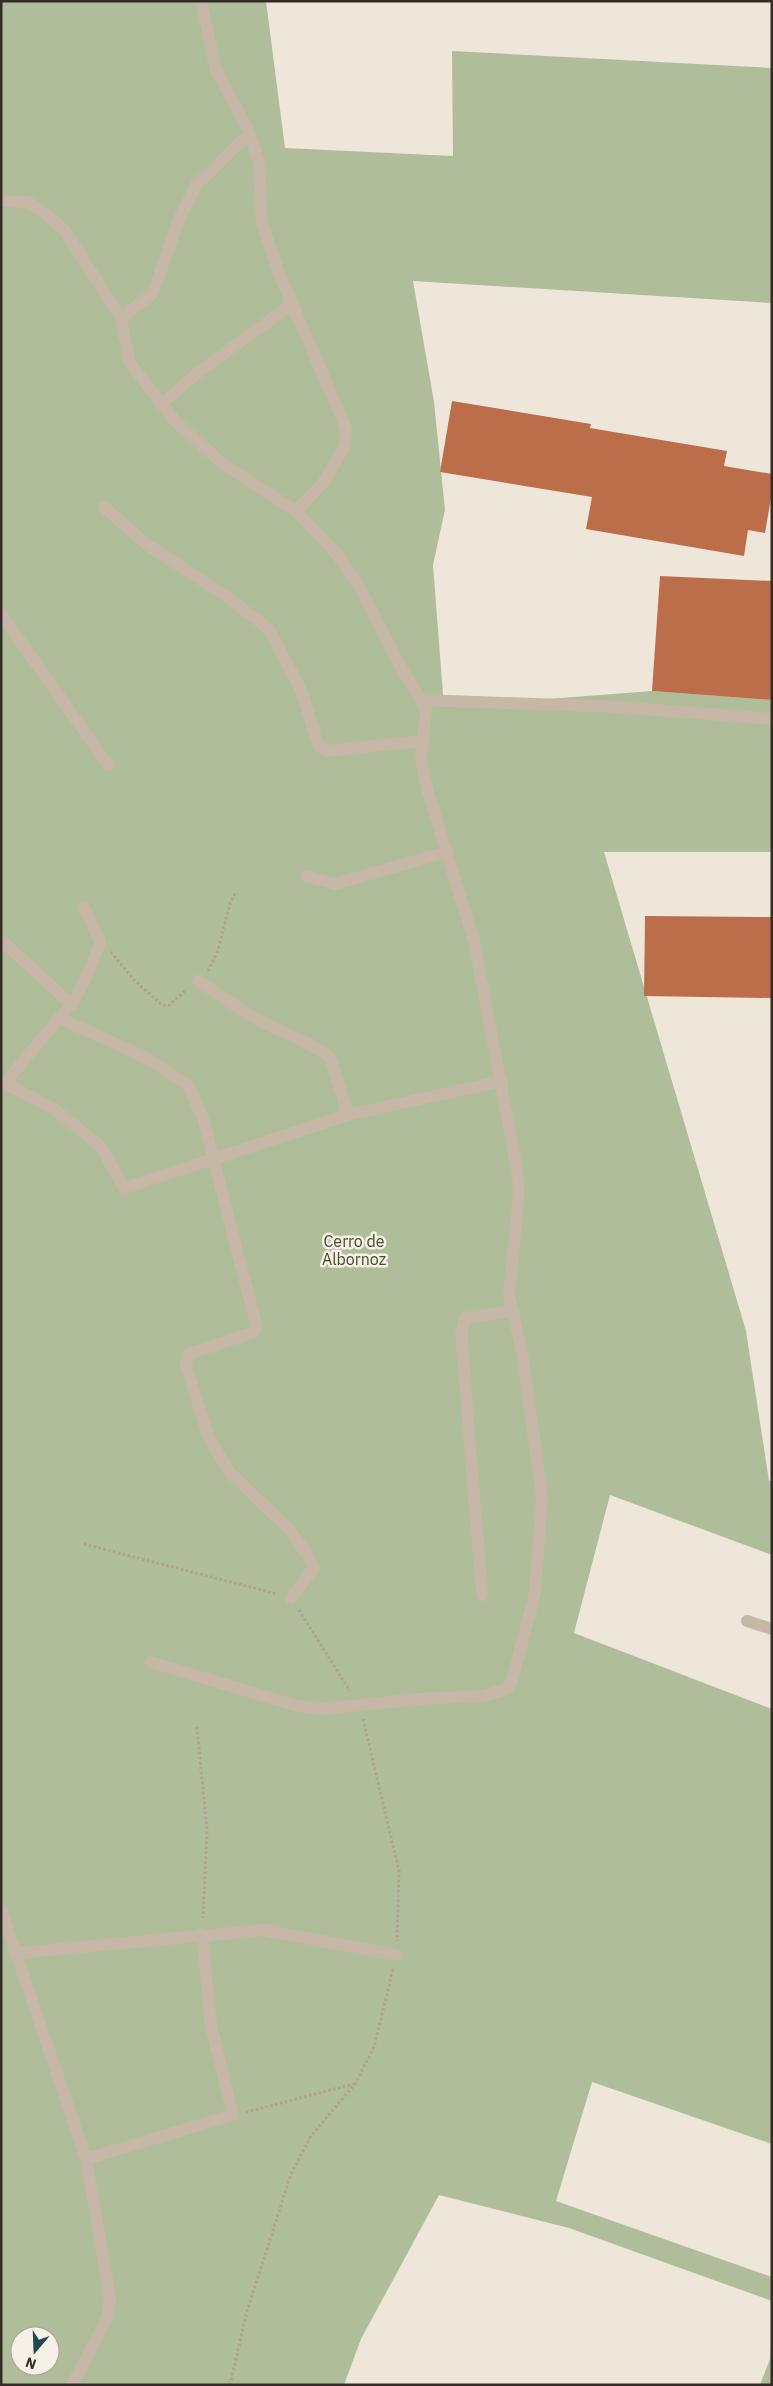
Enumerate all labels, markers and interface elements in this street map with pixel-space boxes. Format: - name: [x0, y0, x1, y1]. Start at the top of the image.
- park label: Cerro de Albornoz: [322, 1231, 386, 1269]
- north arrow: [10, 2326, 60, 2376]
- text: N: [23, 2353, 38, 2373]

